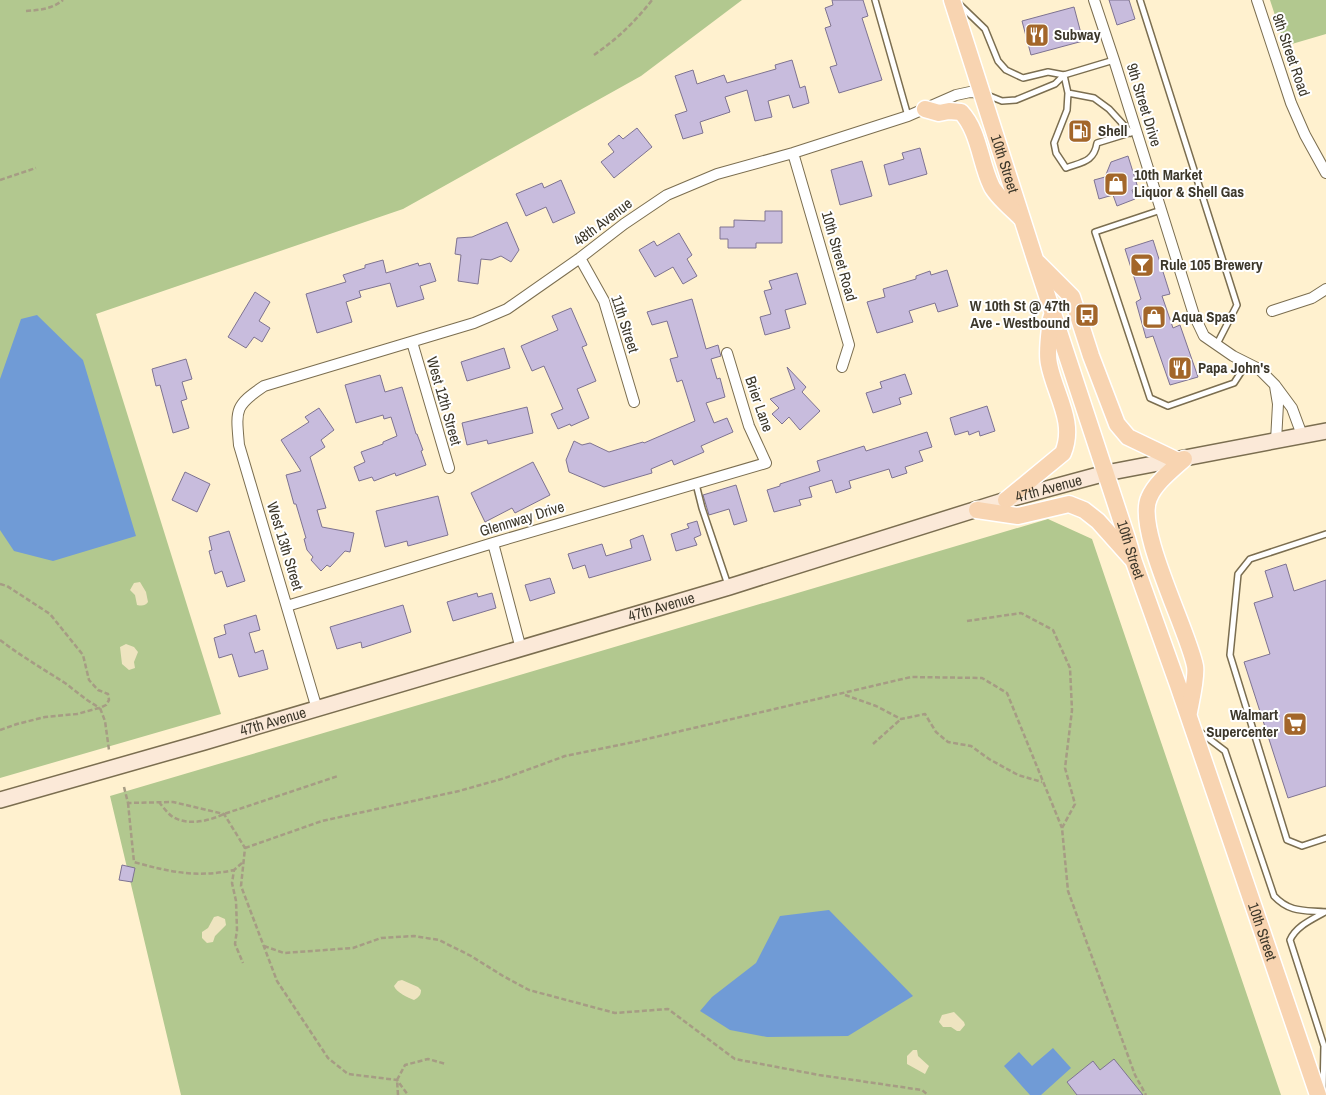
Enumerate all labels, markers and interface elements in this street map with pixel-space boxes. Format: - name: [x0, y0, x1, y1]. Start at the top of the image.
- street label: 9th Street Road: [1268, 11, 1315, 99]
- restaurant icon: Subway: [1024, 22, 1050, 48]
- place label: Subway: [1054, 24, 1101, 45]
- street label: 9th Street Drive: [1122, 61, 1167, 149]
- fuel station icon: Shell: [1067, 118, 1093, 144]
- place label: Shell: [1098, 120, 1127, 141]
- street label: 10th Street: [986, 132, 1024, 196]
- place label: 10th Market Liquor & Shell Gas: [1134, 164, 1244, 202]
- shop icon: 10th Market Liquor & Shell Gas: [1103, 171, 1129, 197]
- street label: 48th Avenue: [569, 193, 636, 251]
- street label: 10th Street Road: [817, 208, 862, 303]
- bar icon: Rule 105 Brewery: [1129, 252, 1155, 278]
- place label: Rule 105 Brewery: [1160, 254, 1263, 275]
- street label: 11th Street: [606, 292, 645, 356]
- place label: W 10th St @ 47th Ave - Westbound: [970, 295, 1070, 333]
- bus stop icon: W 10th St @ 47th Ave - Westbound: [1074, 302, 1100, 328]
- shop icon: Aqua Spas: [1141, 304, 1167, 330]
- place label: Aqua Spas: [1172, 306, 1236, 327]
- street label: West 12th Street: [422, 354, 467, 448]
- restaurant icon: Papa John's: [1167, 355, 1193, 381]
- place label: Papa John's: [1198, 357, 1270, 378]
- street label: Brier Lane: [740, 373, 779, 435]
- street label: 47th Avenue: [1013, 469, 1084, 507]
- street label: Glennway Drive: [477, 496, 567, 541]
- street label: West 13th Street: [262, 499, 309, 593]
- street label: 10th Street: [1112, 518, 1150, 582]
- street label: 47th Avenue: [626, 587, 697, 626]
- street label: 47th Avenue: [237, 701, 309, 741]
- place label: Walmart Supercenter: [1206, 704, 1278, 742]
- supermarket icon: Walmart Supercenter: [1282, 711, 1308, 737]
- street label: 10th Street: [1243, 900, 1283, 964]

